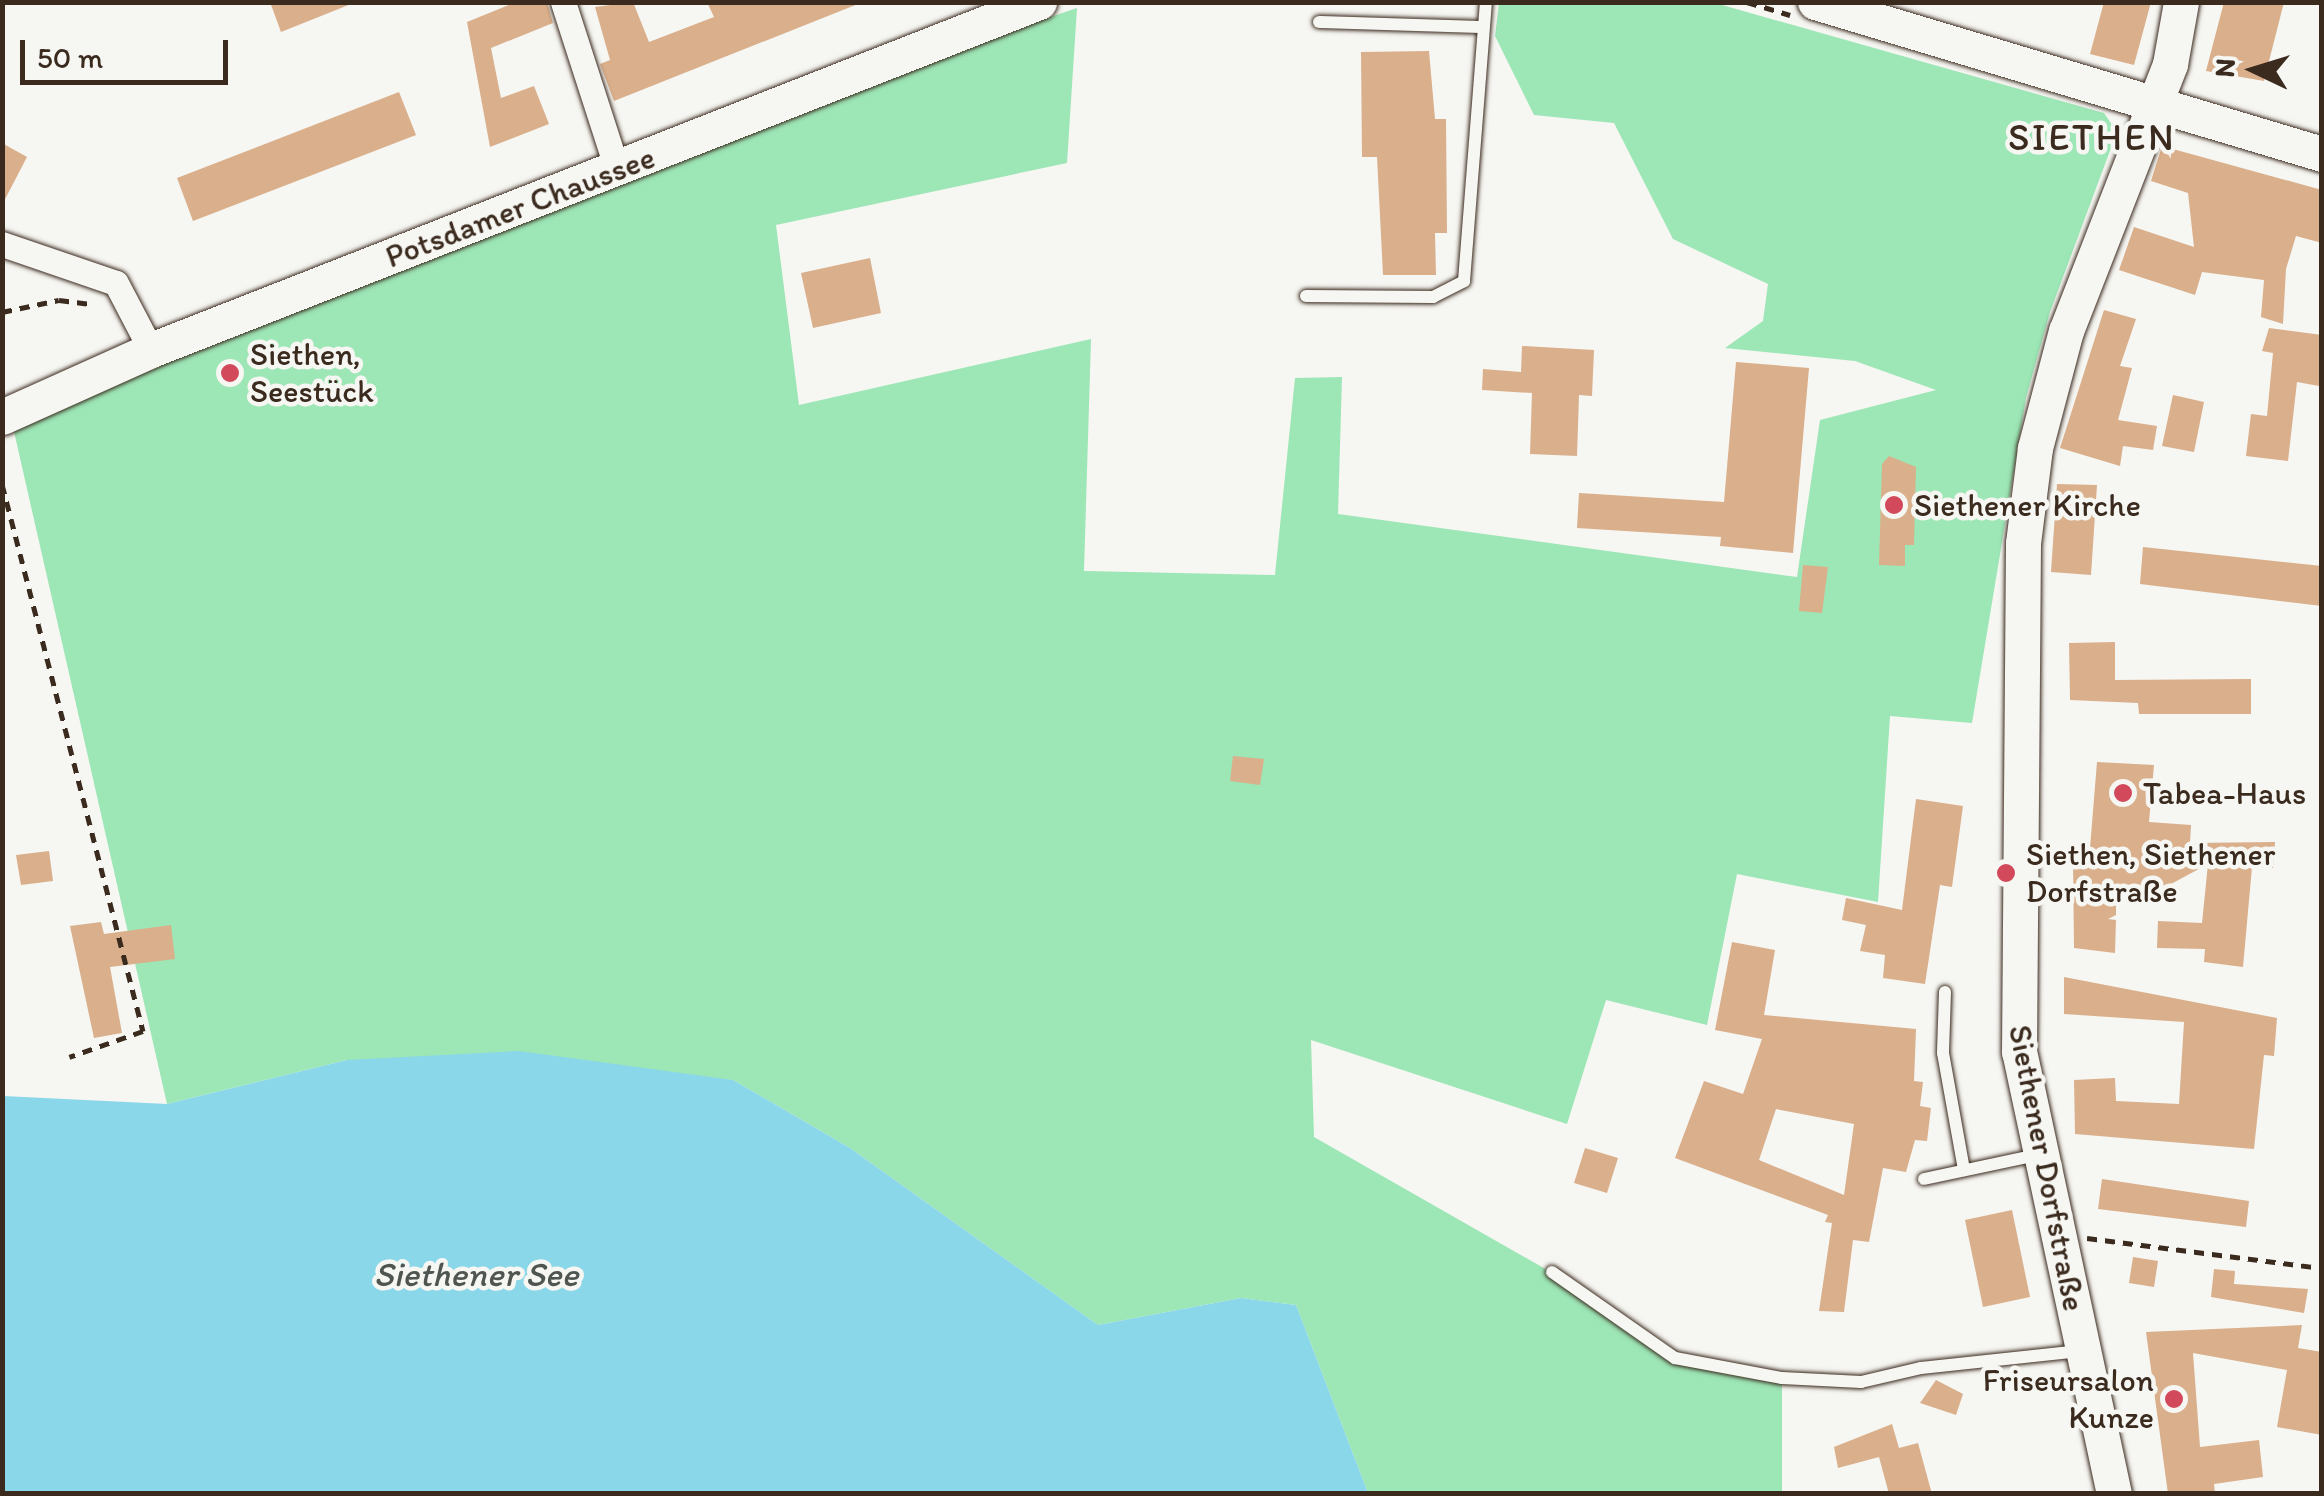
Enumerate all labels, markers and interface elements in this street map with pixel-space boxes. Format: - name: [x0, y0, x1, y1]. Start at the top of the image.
- scale bar: [25, 20, 232, 82]
- north arrow: [2204, 20, 2304, 120]
- text: 50 m: [37, 39, 103, 76]
- text: N: [2206, 57, 2242, 79]
- district label: SIETHEN: [2008, 115, 2176, 161]
- street label: Potsdamer Chaussee: [380, 138, 660, 276]
- place label: Siethen, Seestück: [250, 336, 374, 411]
- marker: Siethen, Seestück: [219, 362, 241, 384]
- place label: Siethener Kirche: [1914, 486, 2141, 524]
- marker: Siethener Kirche: [1883, 494, 1905, 516]
- place label: Tabea-Haus: [2143, 774, 2306, 812]
- marker: Tabea-Haus: [2112, 782, 2134, 804]
- place label: Siethen, Siethener Dorfstraße: [2026, 836, 2275, 911]
- marker: Siethen, Siethener Dorfstraße: [1995, 862, 2017, 884]
- street label: Siethener Dorfstraße: [2000, 1022, 2094, 1314]
- water label: Siethener See: [374, 1253, 578, 1295]
- place label: Friseursalon Kunze: [1983, 1362, 2154, 1437]
- marker: Friseursalon Kunze: [2163, 1388, 2185, 1410]

